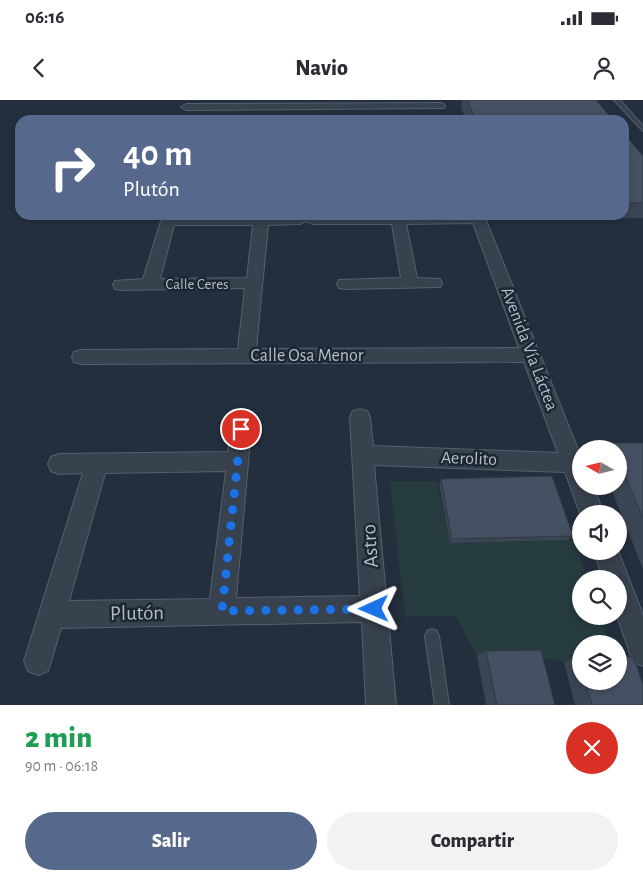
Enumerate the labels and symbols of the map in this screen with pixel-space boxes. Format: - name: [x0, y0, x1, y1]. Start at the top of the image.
- street label: Calle Ceres: [165, 277, 229, 292]
- street label: Avenida Vía Láctea: [497, 285, 561, 413]
- street label: Calle Osa Menor: [250, 347, 364, 365]
- pin: [220, 408, 262, 450]
- north arrow: [572, 440, 628, 495]
- street label: Aerolito: [441, 449, 498, 469]
- street label: Astro: [358, 523, 382, 569]
- position arrow: [347, 582, 399, 634]
- street label: Plutón: [110, 602, 164, 624]

